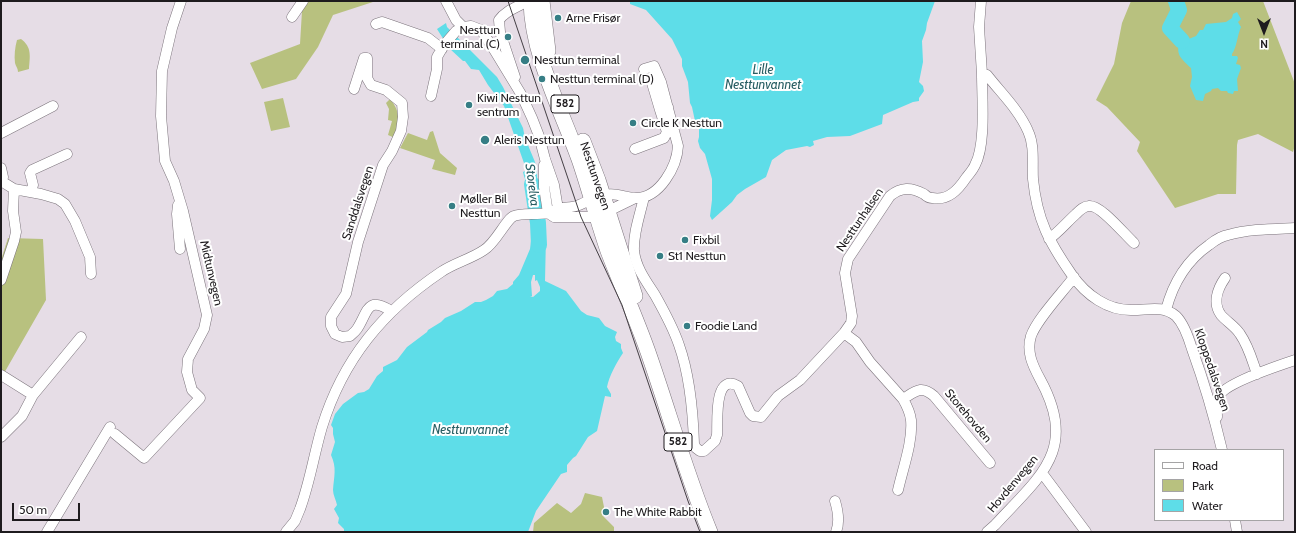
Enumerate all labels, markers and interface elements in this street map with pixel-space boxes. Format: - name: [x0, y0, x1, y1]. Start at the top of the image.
- place label: Arne Frisør: [566, 11, 620, 25]
- north arrow: [1244, 12, 1284, 52]
- marker: Arne Frisør: [553, 13, 563, 23]
- place label: Nesttun terminal (C): [440, 23, 500, 51]
- marker: Nesttun terminal (C): [503, 32, 513, 42]
- text: N: [1260, 37, 1268, 51]
- place label: Nesttun terminal: [534, 53, 619, 67]
- marker: Nesttun terminal: [519, 54, 531, 66]
- water label: Lille Nesttunvannet: [725, 62, 801, 93]
- place label: Nesttun terminal (D): [550, 72, 654, 86]
- marker: Nesttun terminal (D): [537, 74, 547, 84]
- place label: Kiwi Nesttun sentrum: [477, 91, 541, 119]
- road number: 582: [551, 95, 579, 113]
- marker: Kiwi Nesttun sentrum: [464, 100, 474, 110]
- place label: Circle K Nesttun: [641, 116, 722, 130]
- marker: Circle K Nesttun: [628, 118, 638, 128]
- place label: Aleris Nesttun: [494, 133, 565, 147]
- marker: Aleris Nesttun: [479, 134, 491, 146]
- street label: Nesttunvegen: [577, 140, 613, 212]
- water label: Storelva: [522, 163, 542, 207]
- street label: Sanddalsvegen: [339, 164, 377, 242]
- street label: Nesttunhalsen: [834, 186, 886, 254]
- place label: Møller Bil Nesttun: [460, 192, 507, 220]
- marker: Møller Bil Nesttun: [447, 201, 457, 211]
- place label: Fixbil: [693, 233, 719, 247]
- marker: Fixbil: [680, 235, 690, 245]
- street label: Midtunvegen: [197, 239, 225, 307]
- place label: St1 Nesttun: [668, 249, 726, 263]
- marker: St1 Nesttun: [655, 251, 665, 261]
- place label: Foodie Land: [695, 319, 757, 333]
- marker: Foodie Land: [682, 321, 692, 331]
- street label: Kloppedalsvegen: [1191, 327, 1233, 413]
- street label: Storehovden: [941, 386, 995, 446]
- water label: Nesttunvannet: [432, 422, 508, 438]
- road number: 582: [664, 433, 692, 451]
- legend: [1154, 449, 1284, 521]
- street label: Hovdenvegen: [985, 452, 1041, 516]
- text: Road: [1192, 458, 1218, 473]
- text: Park: [1192, 478, 1214, 493]
- scale bar: [14, 495, 82, 521]
- text: Water: [1192, 498, 1222, 513]
- text: 50 m: [19, 502, 47, 517]
- place label: The White Rabbit: [614, 505, 702, 519]
- marker: The White Rabbit: [601, 507, 611, 517]

